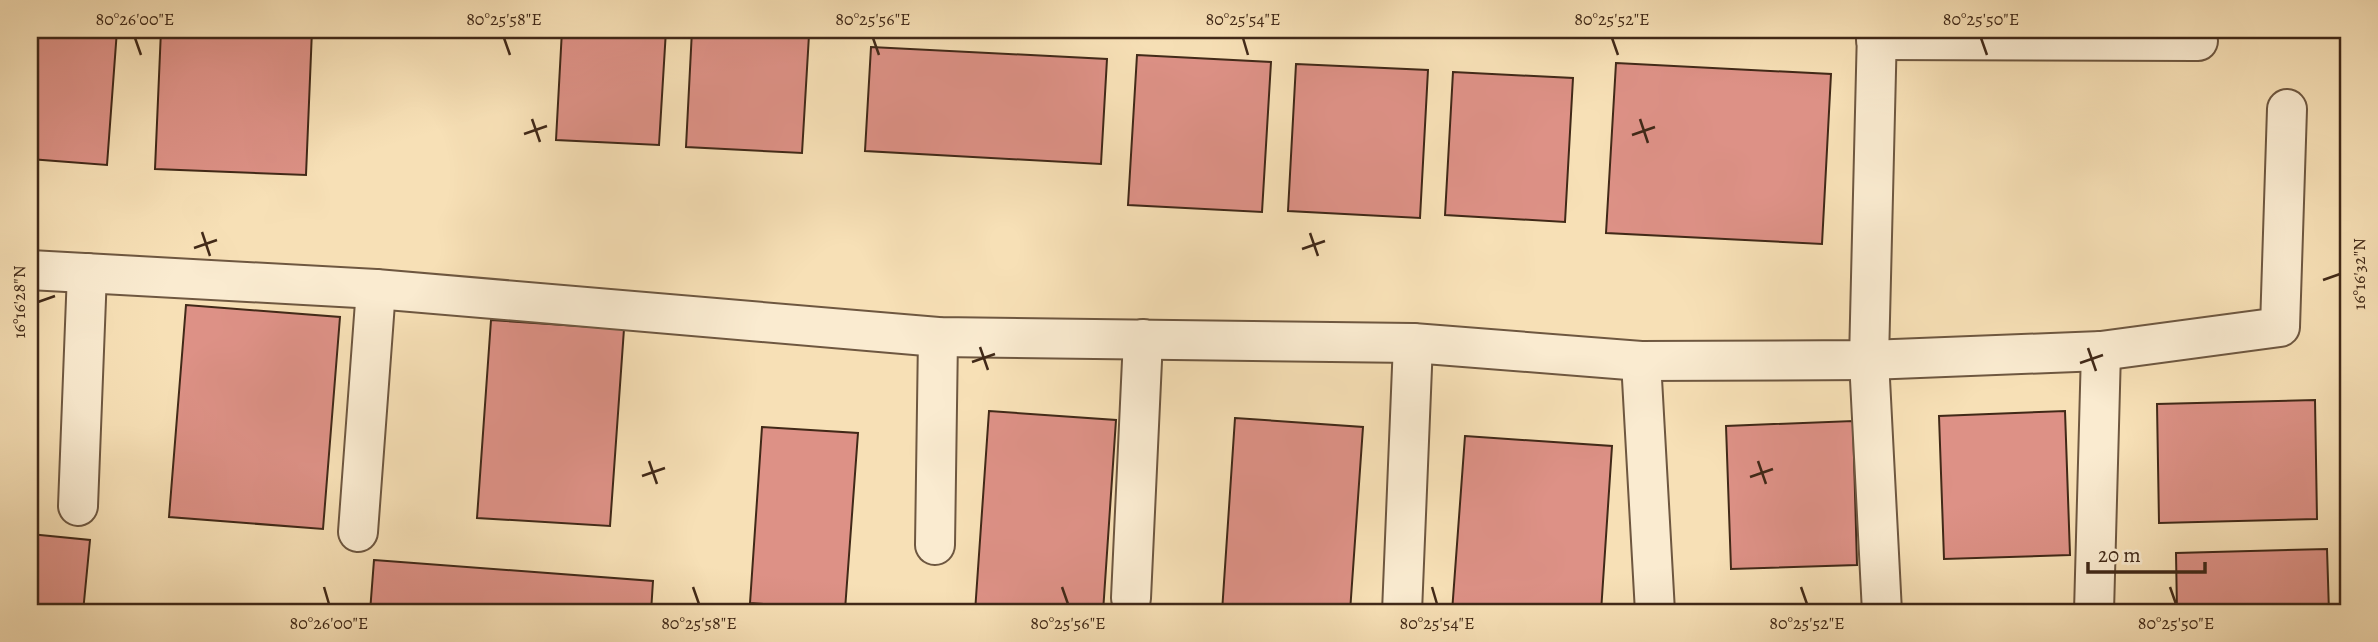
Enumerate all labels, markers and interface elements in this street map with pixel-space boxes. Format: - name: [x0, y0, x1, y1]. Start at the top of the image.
- text: 80°26'00"E: [96, 7, 174, 31]
- text: 80°25'58"E: [466, 7, 542, 31]
- text: 80°25'56"E: [835, 7, 911, 31]
- text: 80°25'54"E: [1205, 7, 1281, 31]
- text: 80°25'52"E: [1574, 7, 1650, 31]
- text: 80°25'50"E: [1943, 7, 2019, 31]
- text: 16°16'32"N: [2347, 238, 2371, 310]
- text: 16°16'28"N: [7, 265, 31, 339]
- scale bar: [2088, 530, 2205, 574]
- text: 20 m: [2098, 541, 2141, 569]
- text: 80°26'00"E: [290, 611, 368, 635]
- text: 80°25'58"E: [661, 611, 737, 635]
- text: 80°25'56"E: [1030, 611, 1106, 635]
- text: 80°25'54"E: [1399, 611, 1475, 635]
- text: 80°25'52"E: [1769, 611, 1845, 635]
- text: 80°25'50"E: [2138, 611, 2214, 635]

